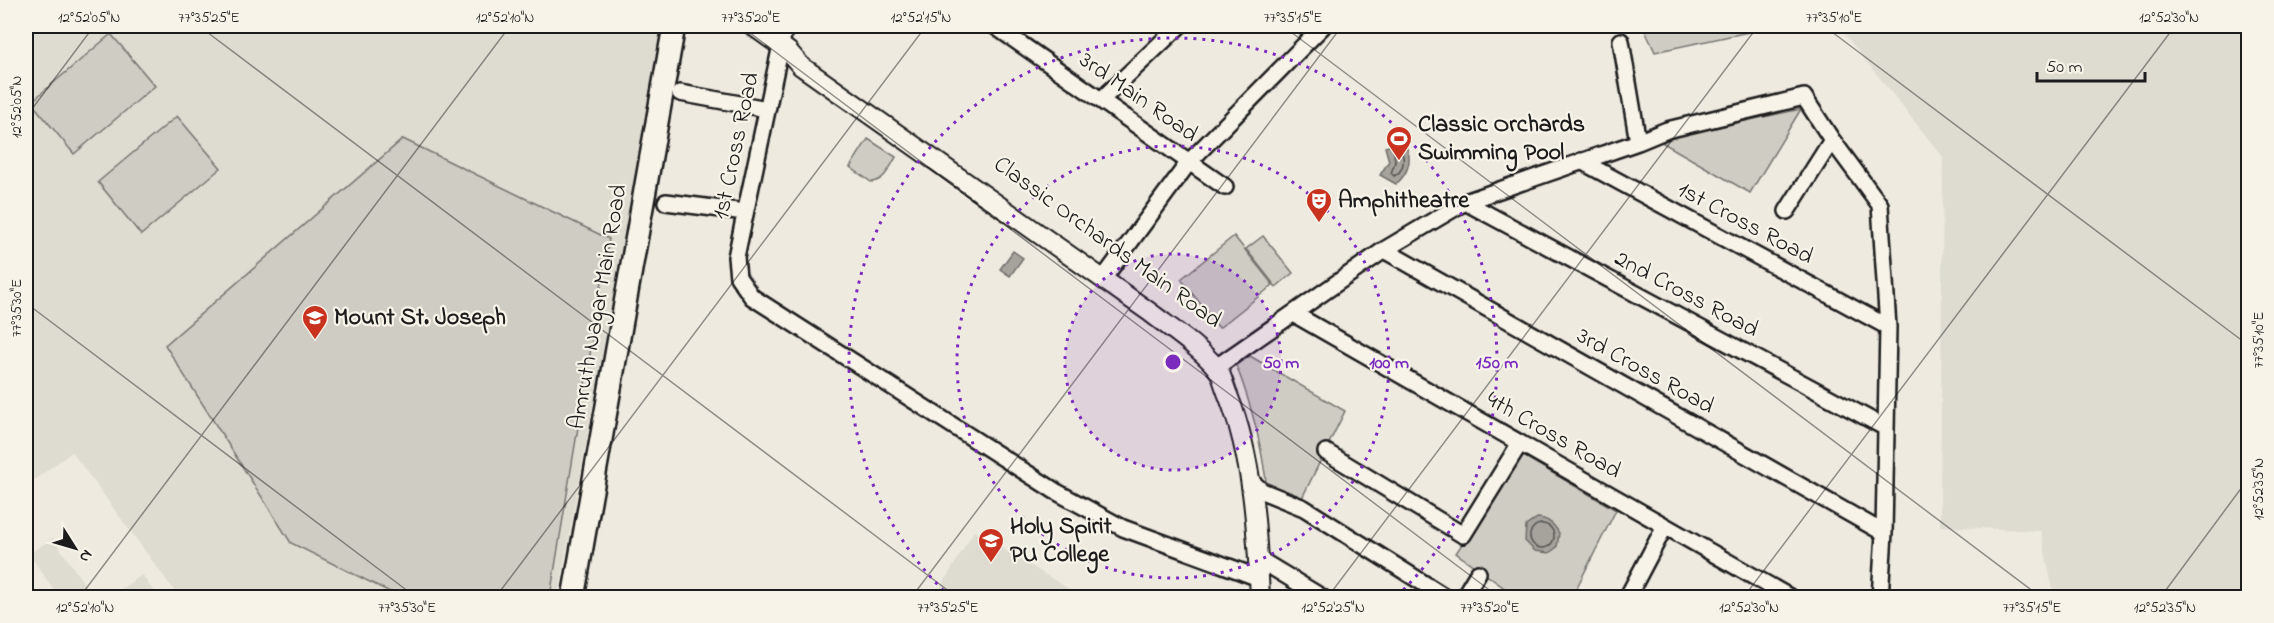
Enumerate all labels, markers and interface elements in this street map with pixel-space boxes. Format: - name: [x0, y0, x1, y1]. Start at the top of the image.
- text: 12°52'05"N: [58, 7, 120, 29]
- text: 77°35'25"E: [178, 7, 240, 29]
- text: 12°52'10"N: [476, 7, 534, 29]
- text: 77°35'20"E: [721, 7, 781, 29]
- text: 12°52'15"N: [891, 7, 951, 29]
- text: 77°35'15"E: [1264, 7, 1322, 29]
- text: 77°35'10"E: [1806, 7, 1862, 29]
- text: 12°52'30"N: [2139, 7, 2199, 29]
- street label: 3rd Main Road: [1071, 44, 1205, 152]
- scale bar: [2037, 45, 2145, 83]
- text: 50 m: [2046, 55, 2083, 81]
- street label: 1st Cross Road: [704, 69, 770, 223]
- text: 12°52'05"N: [6, 76, 28, 138]
- place label: Classic Orchards Swimming Pool: [1418, 108, 1585, 172]
- sports icon: Classic Orchards Swimming Pool: [1384, 124, 1414, 162]
- street label: Classic Orchards Main Road: [986, 148, 1229, 338]
- street label: 1st Cross Road: [1671, 173, 1820, 275]
- street label: Amruth Nagar Main Road: [560, 181, 638, 432]
- place label: Amphitheatre: [1338, 184, 1470, 219]
- theatre icon: Amphitheatre: [1304, 186, 1334, 224]
- street label: 2nd Cross Road: [1608, 242, 1765, 348]
- text: 77°35'30"E: [6, 279, 28, 337]
- place label: Mount St. Joseph: [334, 301, 506, 336]
- school or university icon: Mount St. Joseph: [300, 303, 330, 341]
- text: 77°35'10"E: [2248, 312, 2270, 368]
- street label: 3rd Cross Road: [1570, 320, 1721, 425]
- text: 50 m: [1263, 351, 1299, 377]
- text: 100 m: [1369, 351, 1409, 377]
- text: 150 m: [1476, 351, 1518, 377]
- centre of rings: [1163, 352, 1183, 372]
- street label: 4th Cross Road: [1479, 383, 1628, 489]
- text: 12°52'35"N: [2248, 458, 2270, 520]
- place label: Holy Spirit PU College: [1010, 510, 1113, 574]
- north arrow: [45, 518, 105, 578]
- school or university icon: Holy Spirit PU College: [976, 526, 1006, 564]
- text: N: [72, 544, 98, 568]
- text: 12°52'10"N: [56, 597, 114, 619]
- text: 77°35'30"E: [378, 597, 436, 619]
- text: 77°35'25"E: [917, 597, 979, 619]
- text: 12°52'25"N: [1301, 597, 1365, 619]
- text: 77°35'20"E: [1460, 597, 1520, 619]
- text: 12°52'30"N: [1719, 597, 1779, 619]
- text: 77°35'15"E: [2003, 597, 2061, 619]
- text: 12°52'35"N: [2134, 597, 2196, 619]

